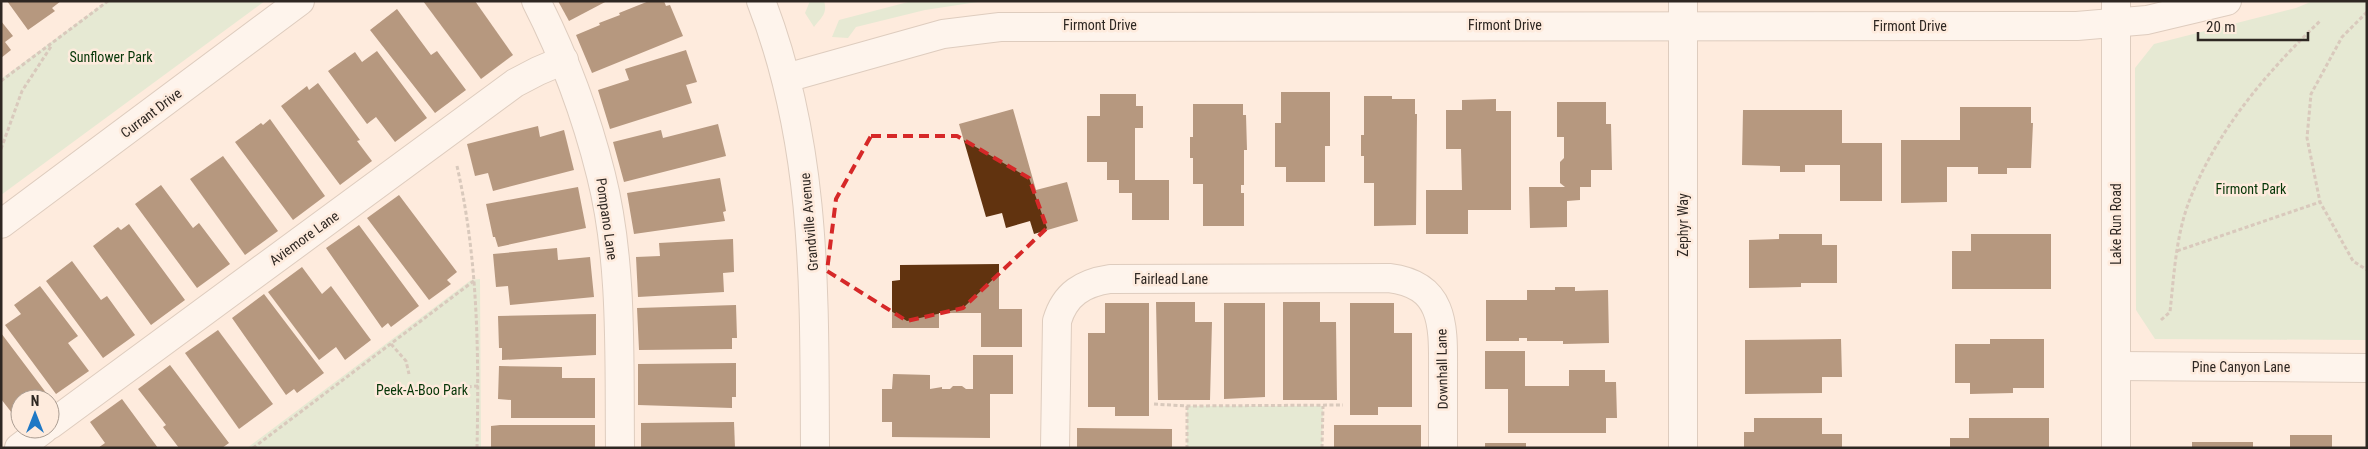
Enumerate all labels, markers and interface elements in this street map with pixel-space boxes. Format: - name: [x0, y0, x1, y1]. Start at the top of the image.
- scale bar: [2198, 10, 2308, 42]
- street label: Firmont Drive: [1063, 17, 1137, 33]
- street label: Firmont Drive: [1468, 17, 1542, 33]
- street label: Firmont Drive: [1873, 18, 1947, 34]
- text: 20 m: [2206, 18, 2236, 36]
- park label: Sunflower Park: [69, 49, 153, 65]
- street label: Currant Drive: [118, 85, 185, 141]
- street label: Grandville Avenue: [797, 172, 821, 272]
- street label: Pompano Lane: [593, 177, 621, 261]
- park label: Firmont Park: [2216, 181, 2287, 197]
- street label: Lake Run Road: [2108, 183, 2124, 265]
- street label: Zephyr Way: [1675, 193, 1691, 257]
- street label: Aviemore Lane: [266, 207, 342, 268]
- street label: Fairlead Lane: [1134, 271, 1208, 287]
- street label: Downhall Lane: [1433, 328, 1451, 409]
- street label: Pine Canyon Lane: [2192, 359, 2291, 375]
- park label: Peek-A-Boo Park: [376, 382, 469, 398]
- north arrow: [10, 389, 60, 439]
- text: N: [31, 393, 39, 409]

